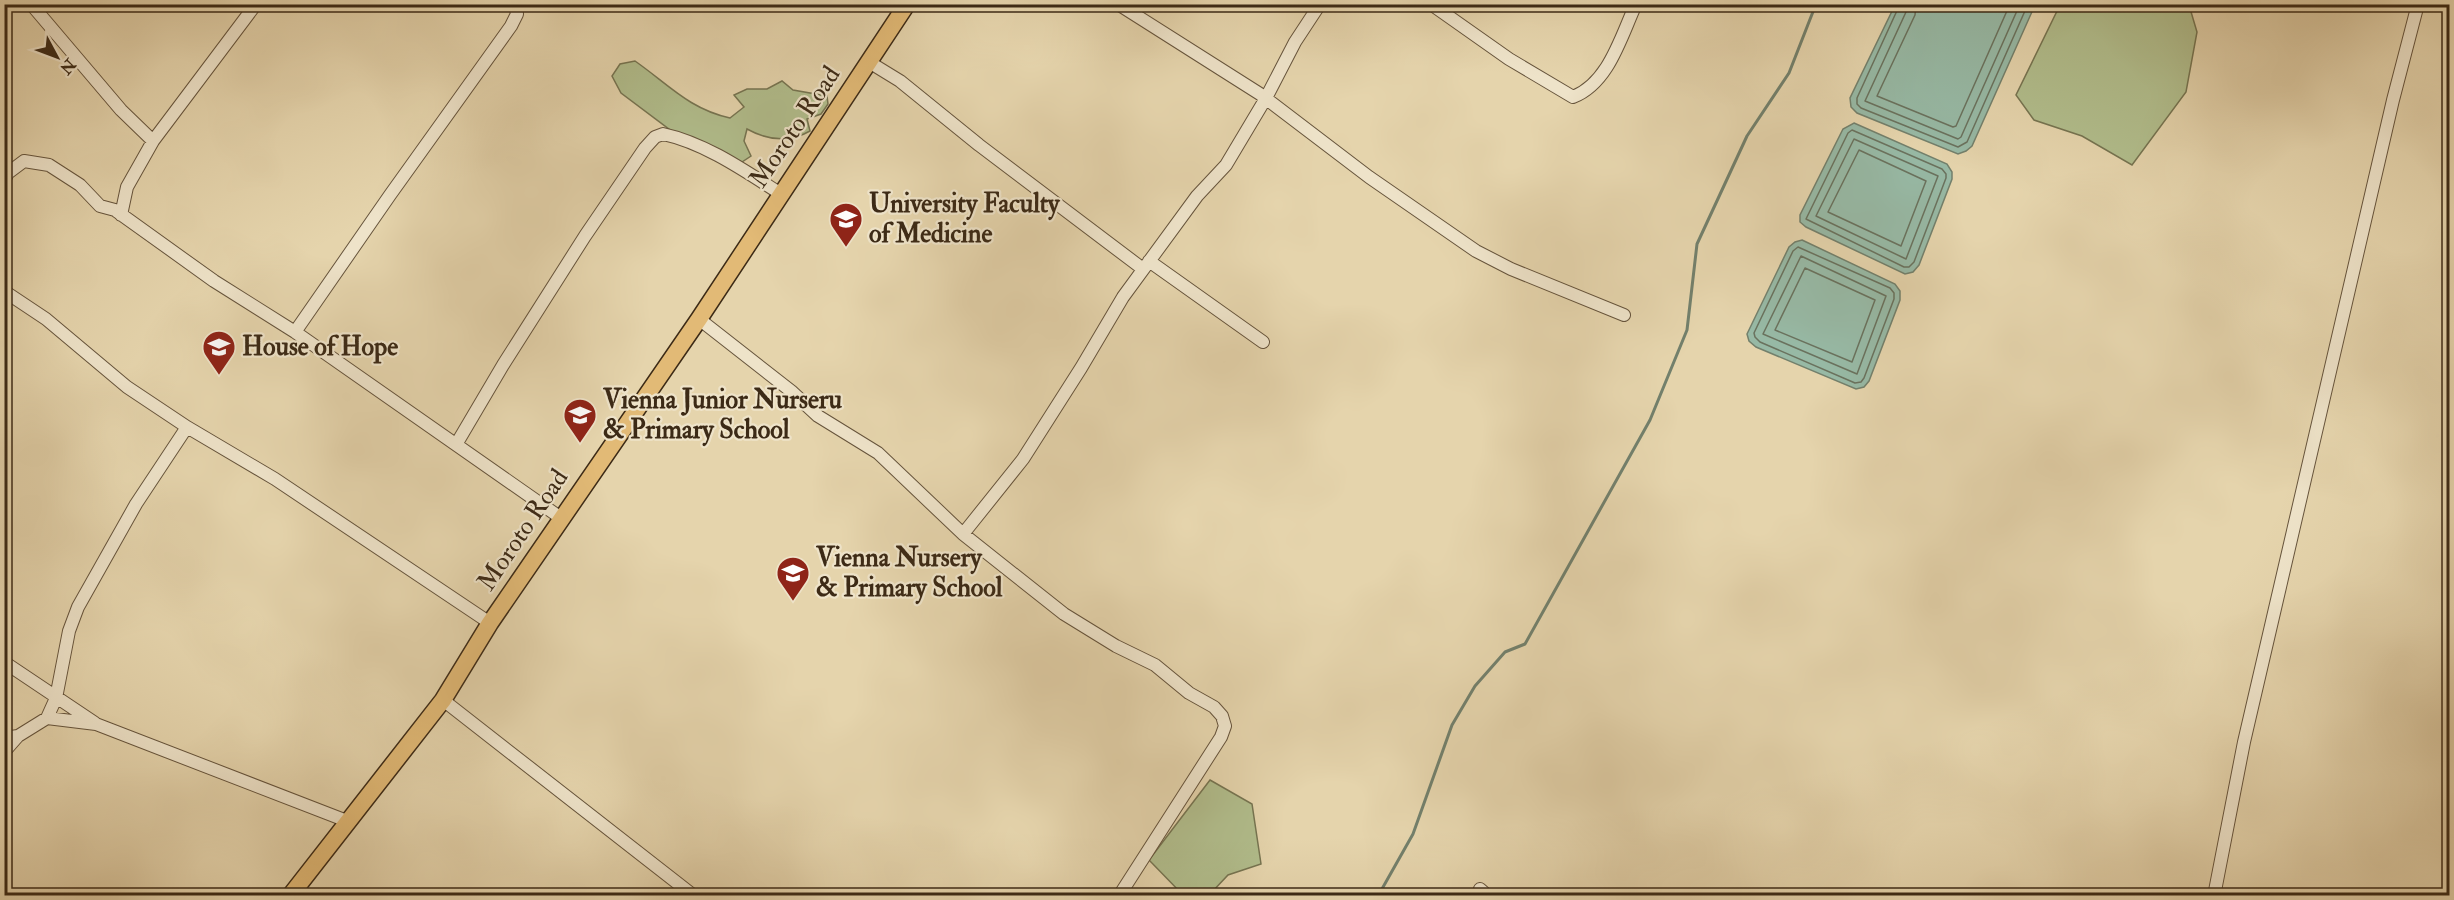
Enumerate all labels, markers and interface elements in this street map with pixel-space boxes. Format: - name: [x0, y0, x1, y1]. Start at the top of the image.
- north arrow: [27, 27, 87, 87]
- text: N: [55, 53, 80, 79]
- street label: Moroto Road: [743, 60, 848, 194]
- place label: University Faculty of Medicine: [869, 188, 1061, 250]
- school or university icon: University Faculty of Medicine: [828, 201, 864, 248]
- school or university icon: House of Hope: [201, 329, 237, 376]
- place label: House of Hope: [242, 331, 398, 364]
- place label: Vienna Junior Nurseru & Primary School: [602, 384, 843, 447]
- school or university icon: Vienna Junior Nurseru & Primary School: [562, 397, 598, 444]
- street label: Moroto Road: [471, 463, 576, 597]
- place label: Vienna Nursery & Primary School: [815, 542, 1003, 605]
- school or university icon: Vienna Nursery & Primary School: [775, 555, 811, 602]

